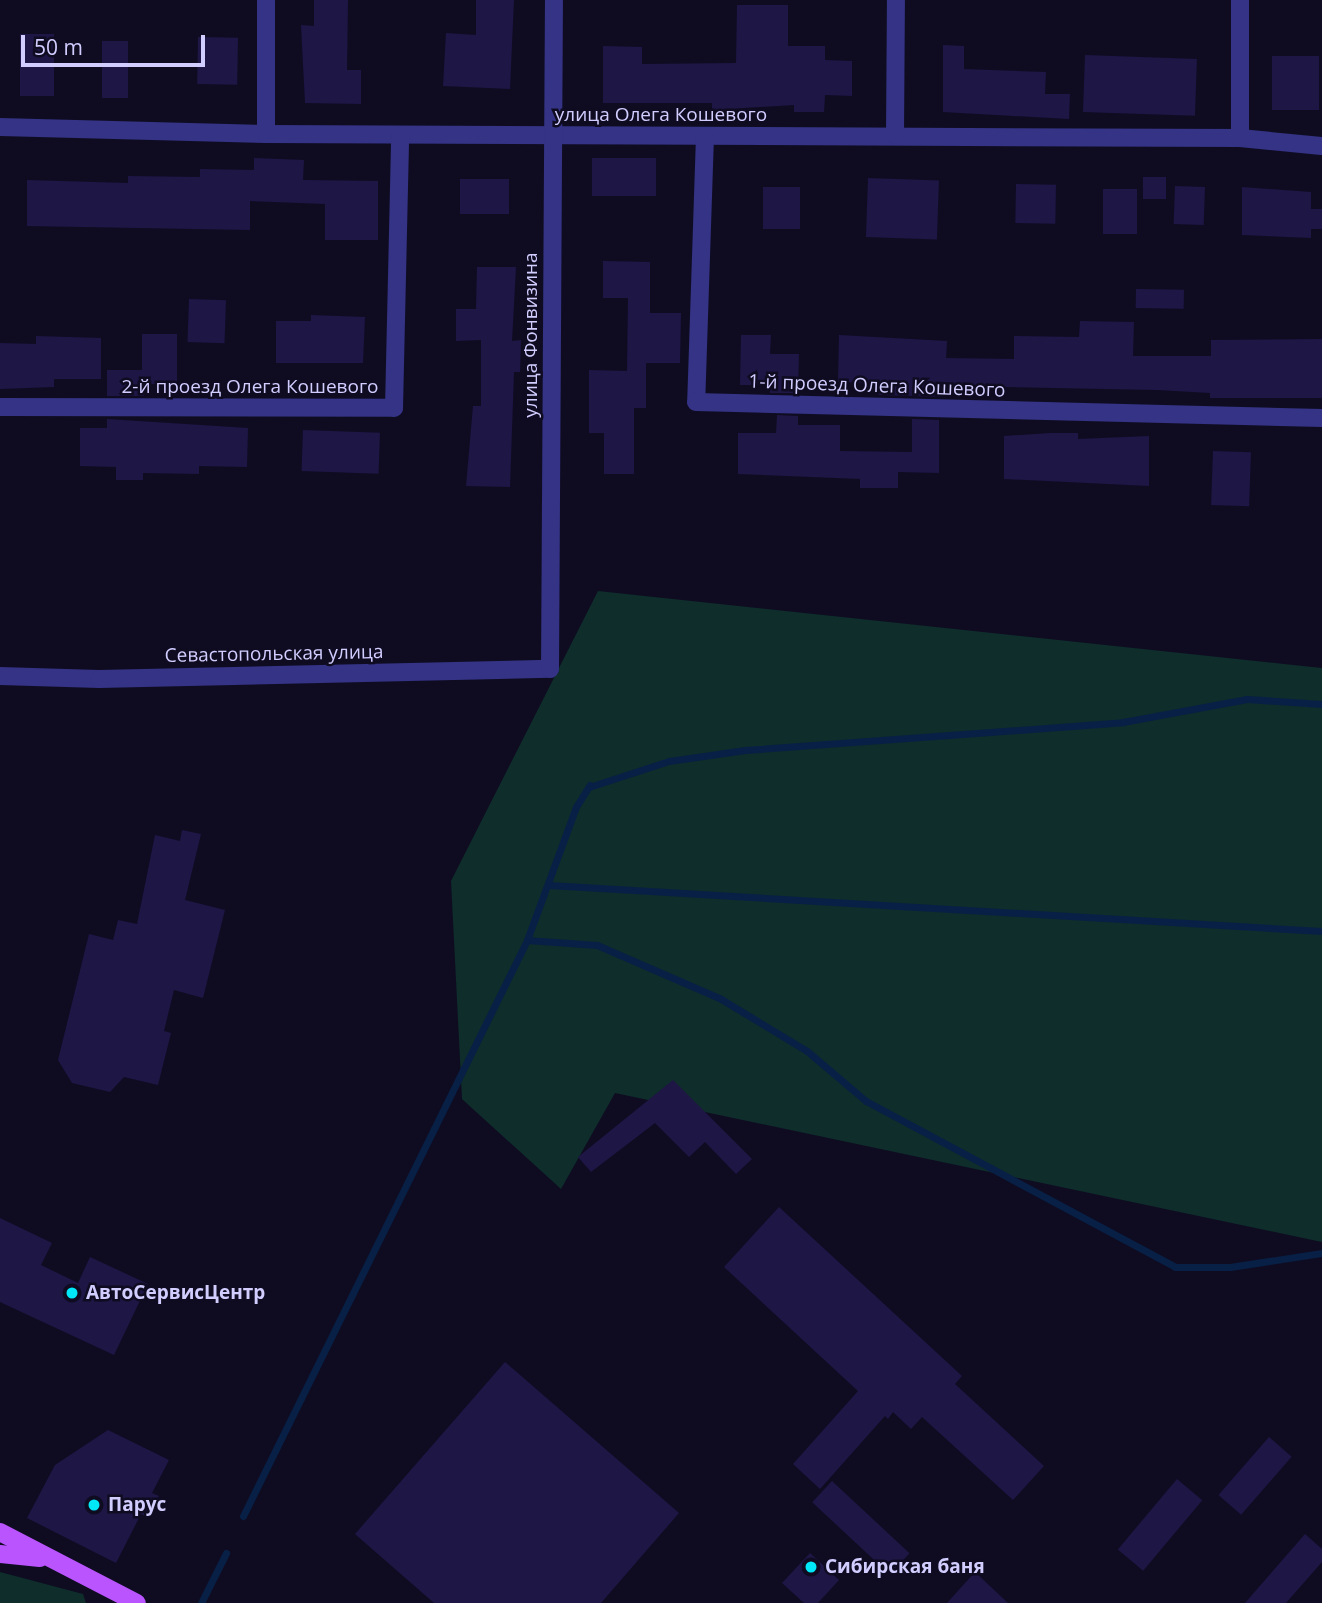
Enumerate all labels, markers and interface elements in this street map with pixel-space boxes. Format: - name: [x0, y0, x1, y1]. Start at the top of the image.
- scale bar: [24, 21, 208, 65]
- text: 50 m: [34, 33, 83, 61]
- street label: улица Олега Кошевого: [555, 104, 767, 126]
- street label: улица Фонвизина: [520, 252, 542, 418]
- street label: 1-й проезд Олега Кошевого: [748, 370, 1006, 402]
- street label: 2-й проезд Олега Кошевого: [121, 376, 379, 398]
- street label: Севастопольская улица: [164, 641, 384, 667]
- place label: АвтоСервисЦентр: [86, 1282, 265, 1304]
- marker: АвтоСервисЦентр: [64, 1285, 80, 1301]
- place label: Парус: [108, 1494, 166, 1516]
- marker: Парус: [86, 1497, 102, 1513]
- place label: Сибирская баня: [825, 1556, 985, 1578]
- marker: Сибирская баня: [803, 1559, 819, 1575]

